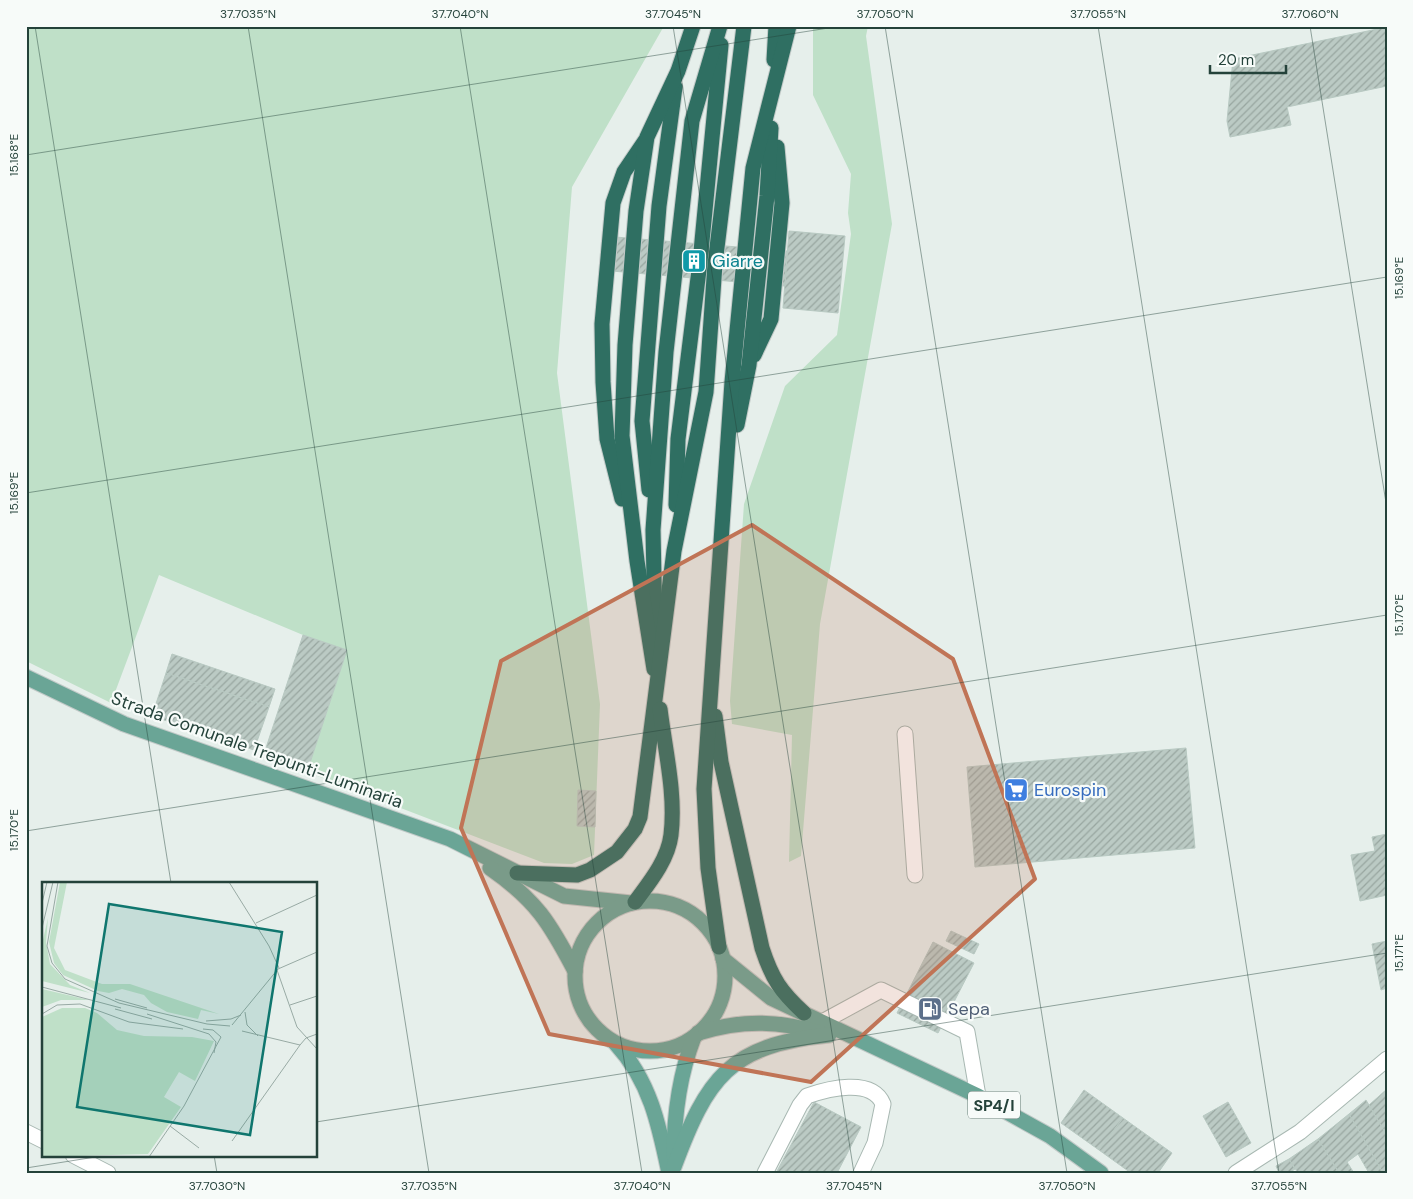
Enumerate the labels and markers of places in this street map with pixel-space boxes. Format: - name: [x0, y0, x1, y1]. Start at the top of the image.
- building icon: Giarre: [681, 248, 707, 274]
- place label: Giarre: [712, 249, 763, 273]
- supermarket icon: Eurospin: [1003, 777, 1029, 803]
- place label: Eurospin: [1034, 778, 1106, 802]
- fuel station icon: Sepa: [917, 996, 943, 1022]
- place label: Sepa: [948, 997, 990, 1021]

